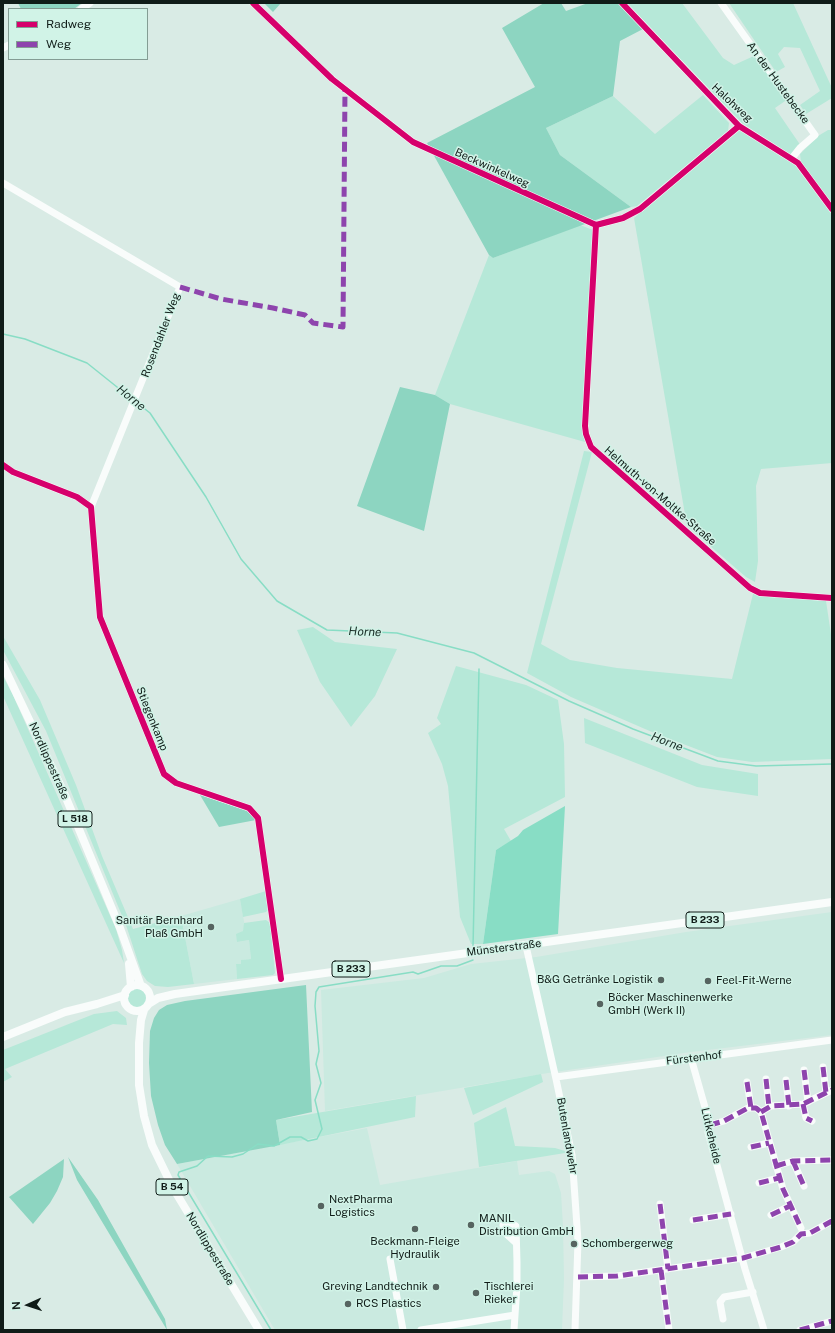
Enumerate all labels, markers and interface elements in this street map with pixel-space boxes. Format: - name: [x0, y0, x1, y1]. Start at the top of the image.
- legend: [8, 8, 148, 60]
- text: Radweg: [46, 17, 91, 31]
- text: Weg: [46, 37, 71, 51]
- street label: An der Hustebecke: [744, 39, 812, 127]
- street label: Halohweg: [709, 81, 755, 125]
- street label: Beckwinkelweg: [453, 146, 531, 190]
- street label: Rosendahler Weg: [139, 291, 183, 379]
- water label: Horne: [114, 382, 148, 414]
- street label: Helmuth-von-Moltke-Straße: [601, 444, 719, 548]
- water label: Horne: [348, 624, 382, 640]
- street label: Stiegenkamp: [133, 685, 171, 753]
- street label: Nordlippestraße: [26, 720, 72, 802]
- water label: Horne: [649, 729, 685, 755]
- road number: L 518: [58, 811, 92, 827]
- road number: B 233: [686, 912, 724, 928]
- place label: Sanitär Bernhard Plaß GmbH: [116, 914, 203, 940]
- marker: Sanitär Bernhard Plaß GmbH: [206, 922, 216, 932]
- street label: Münsterstraße: [466, 937, 542, 959]
- road number: B 233: [332, 961, 370, 977]
- place label: B&G Getränke Logistik: [537, 973, 653, 987]
- place label: Feel-Fit-Werne: [716, 974, 792, 988]
- marker: B&G Getränke Logistik: [656, 975, 666, 985]
- marker: Feel-Fit-Werne: [703, 976, 713, 986]
- place label: Böcker Maschinenwerke GmbH (Werk II): [608, 991, 733, 1017]
- marker: Böcker Maschinenwerke GmbH (Werk II): [595, 999, 605, 1009]
- street label: Fürstenhof: [665, 1048, 723, 1068]
- street label: Butenlandwehr: [554, 1096, 580, 1176]
- street label: Lütkeheide: [698, 1107, 724, 1165]
- road number: B 54: [156, 1179, 188, 1195]
- place label: NextPharma Logistics: [329, 1193, 393, 1219]
- marker: NextPharma Logistics: [316, 1201, 326, 1211]
- street label: Nordlippestraße: [183, 1210, 237, 1288]
- place label: MANIL Distribution GmbH: [479, 1212, 574, 1238]
- marker: MANIL Distribution GmbH: [466, 1220, 476, 1230]
- marker: Beckmann-Fleige Hydraulik: [410, 1224, 420, 1234]
- place label: Beckmann-Fleige Hydraulik: [370, 1235, 460, 1261]
- place label: Schombergerweg: [582, 1237, 673, 1251]
- marker: Schombergerweg: [569, 1239, 579, 1249]
- place label: Greving Landtechnik: [322, 1280, 428, 1294]
- place label: Tischlerei Rieker: [484, 1280, 534, 1306]
- marker: Greving Landtechnik: [431, 1282, 441, 1292]
- north arrow: [8, 1285, 48, 1325]
- marker: Tischlerei Rieker: [471, 1288, 481, 1298]
- place label: RCS Plastics: [356, 1297, 421, 1311]
- marker: RCS Plastics: [343, 1299, 353, 1309]
- text: N: [10, 1301, 22, 1310]

